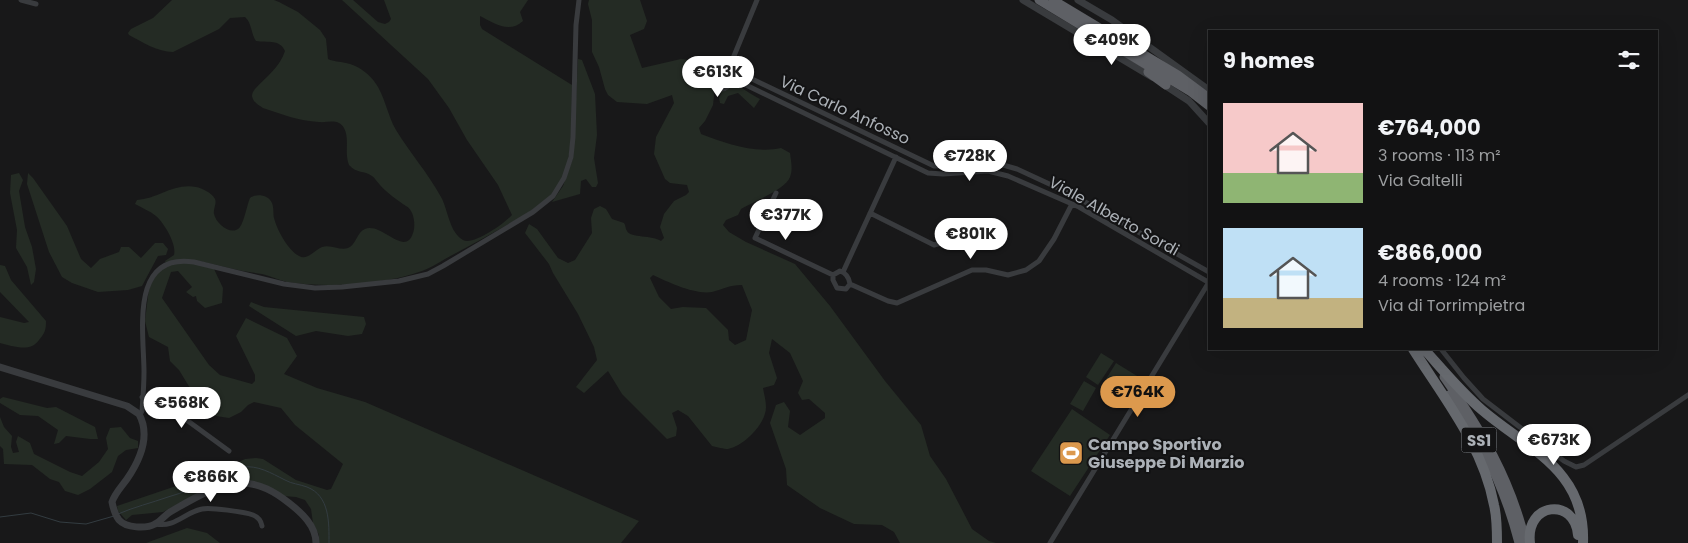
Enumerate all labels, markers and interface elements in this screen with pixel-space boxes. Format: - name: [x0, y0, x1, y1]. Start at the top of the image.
- pin: €409K: [1077, 23, 1147, 66]
- text: €409K: [1085, 28, 1140, 51]
- text: 9 homes: [1223, 46, 1315, 75]
- icon: filters: [1615, 46, 1643, 74]
- pin: €613K: [683, 56, 753, 98]
- text: €613K: [693, 60, 743, 83]
- street label: Via Carlo Anfosso: [776, 70, 914, 150]
- text: €764,000: [1378, 113, 1481, 142]
- icon: home: [1263, 123, 1323, 183]
- pin: €728K: [935, 140, 1005, 182]
- text: €728K: [944, 144, 996, 167]
- text: 3 rooms · 113 m²: [1378, 144, 1501, 167]
- text: Via Galtelli: [1378, 169, 1463, 192]
- street label: Viale Alberto Sordi: [1045, 171, 1183, 261]
- pin: €377K: [751, 198, 821, 241]
- text: €377K: [761, 203, 811, 226]
- pin: €801K: [936, 218, 1006, 260]
- text: €801K: [946, 222, 996, 245]
- text: €866,000: [1378, 238, 1482, 267]
- icon: home: [1263, 248, 1323, 308]
- text: 4 rooms · 124 m²: [1378, 269, 1506, 292]
- text: Via di Torrimpietra: [1378, 294, 1525, 317]
- pin: €764K: [1103, 376, 1173, 418]
- text: €764K: [1111, 380, 1165, 403]
- pin: €568K: [147, 386, 217, 429]
- text: €568K: [155, 391, 209, 414]
- pin: €673K: [1519, 424, 1589, 466]
- road number: SS1: [1462, 428, 1496, 452]
- text: €673K: [1528, 428, 1580, 451]
- place label: Campo Sportivo Giuseppe Di Marzio: [1088, 433, 1244, 474]
- sports icon: Campo Sportivo Giuseppe Di Marzio: [1058, 440, 1084, 466]
- pin: €866K: [176, 460, 246, 503]
- text: €866K: [184, 465, 238, 488]

